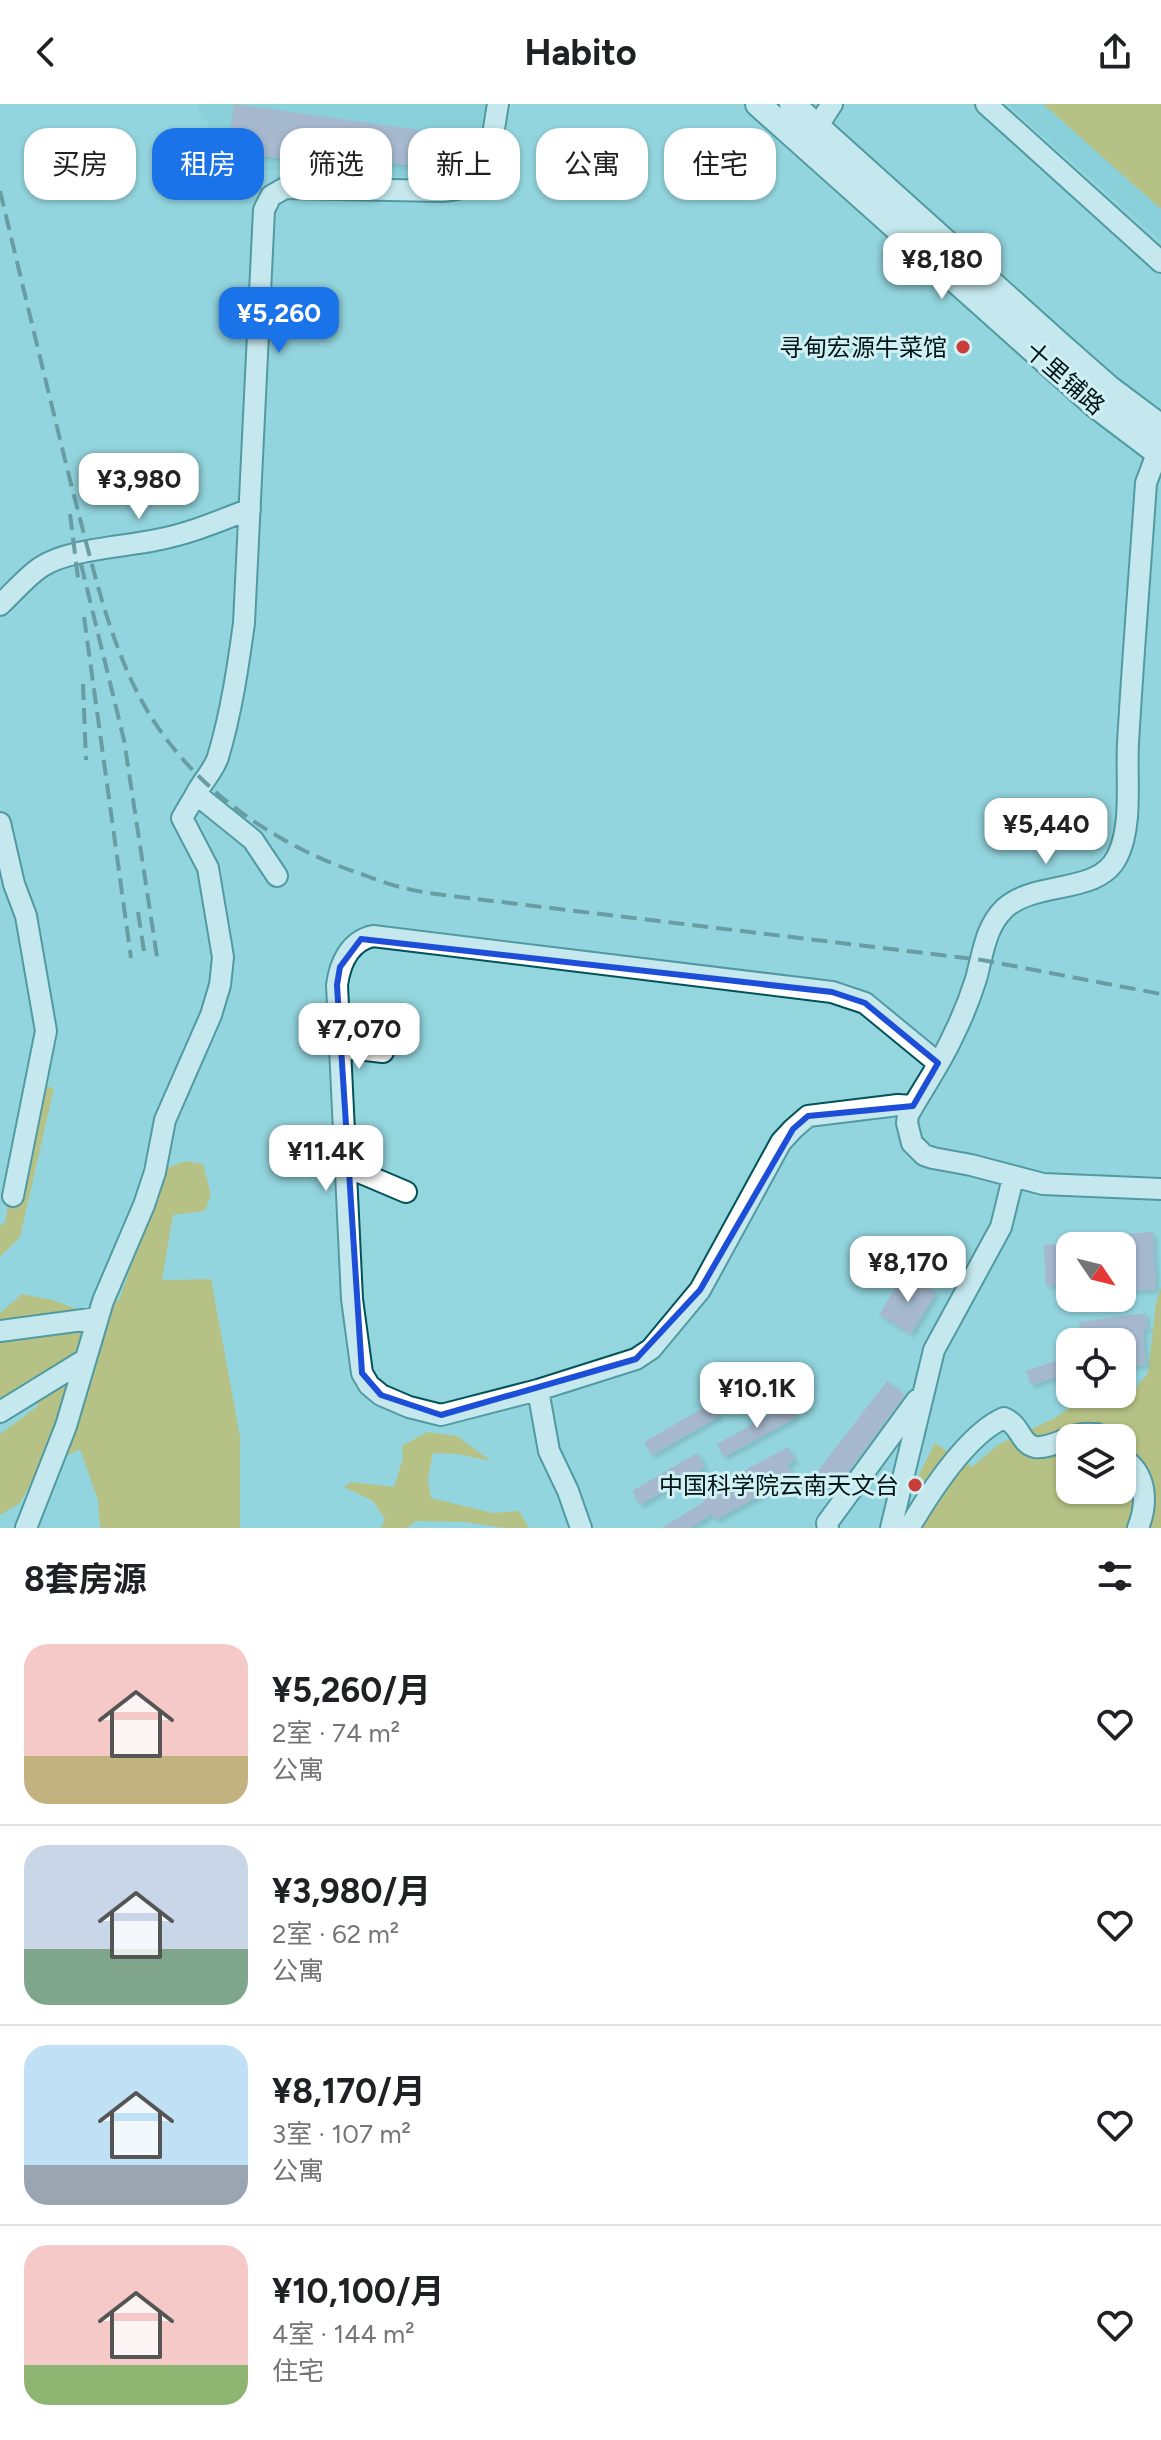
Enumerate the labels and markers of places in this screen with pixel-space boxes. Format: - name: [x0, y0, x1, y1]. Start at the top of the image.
- pin: ¥8,180: [877, 233, 1007, 301]
- pin: ¥5,260: [214, 287, 344, 355]
- place label: 寻甸宏源牛菜馆: [779, 333, 947, 362]
- marker: 寻甸宏源牛菜馆: [954, 338, 972, 356]
- pin: ¥3,980: [74, 453, 204, 521]
- pin: ¥5,440: [981, 798, 1111, 866]
- pin: ¥7,070: [294, 1003, 424, 1071]
- pin: ¥11.4K: [261, 1125, 391, 1193]
- pin: ¥8,170: [843, 1236, 973, 1304]
- pin: ¥10.1K: [692, 1362, 822, 1430]
- place label: 中国科学院云南天文台: [659, 1471, 899, 1500]
- marker: 中国科学院云南天文台: [906, 1476, 924, 1494]

